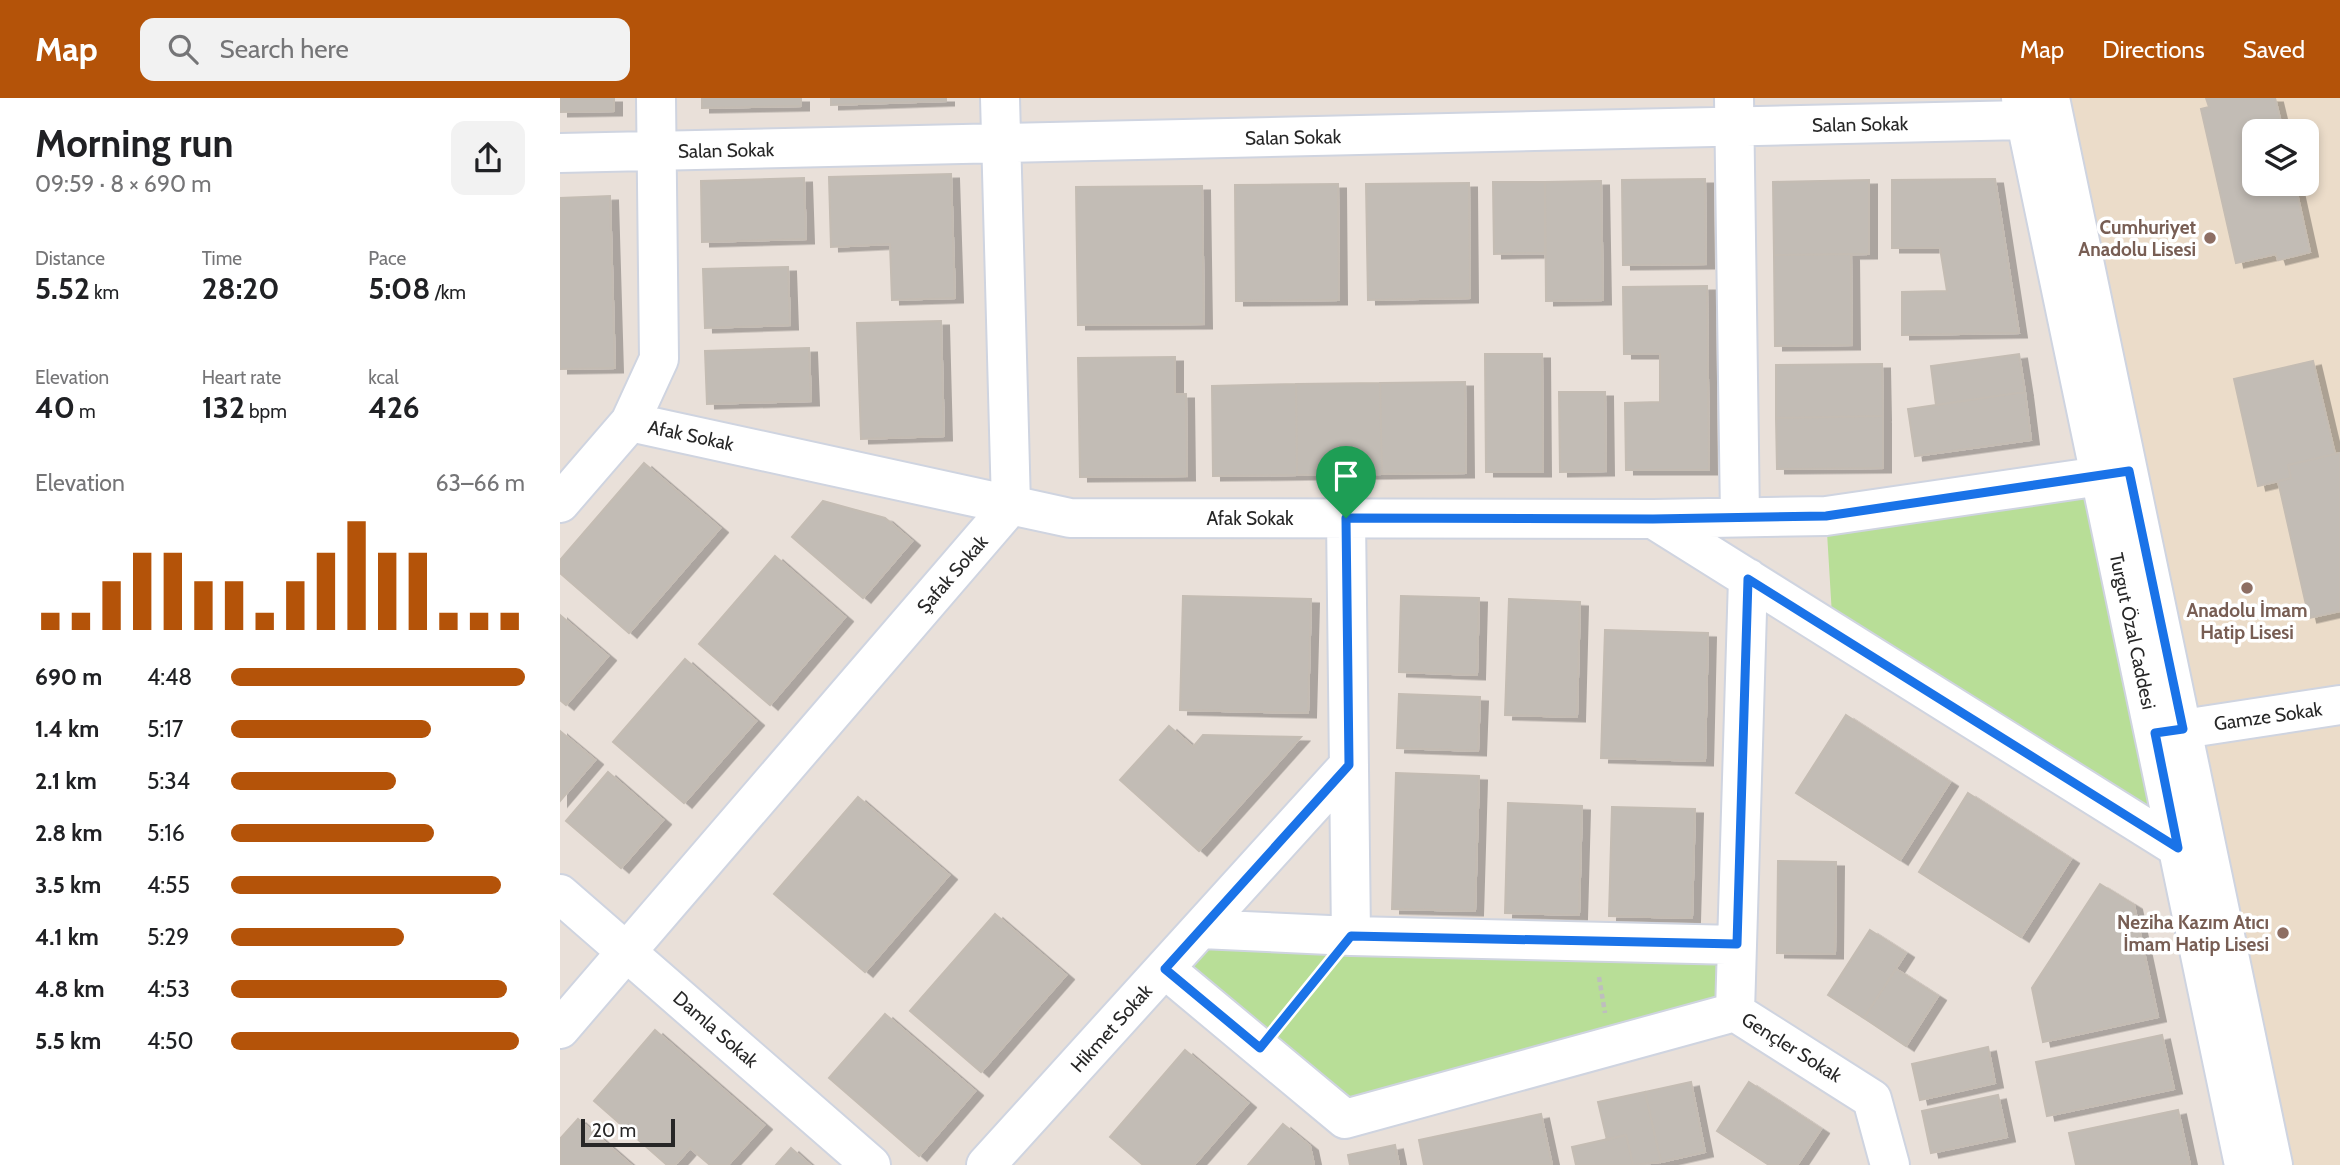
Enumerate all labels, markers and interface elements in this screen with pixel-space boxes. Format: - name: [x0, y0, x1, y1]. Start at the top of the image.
- search box: [140, 18, 630, 81]
- text: Map: [35, 29, 98, 69]
- icon: search: [164, 30, 202, 68]
- text: Search here: [220, 33, 349, 65]
- text: Map: [2020, 35, 2064, 64]
- text: Directions: [2102, 35, 2205, 64]
- text: Saved: [2243, 35, 2305, 64]
- street label: Salan Sokak: [1812, 112, 1909, 137]
- map controls: [2242, 119, 2319, 196]
- button: layers: [2242, 119, 2319, 196]
- text: Morning run: [35, 120, 234, 167]
- button: share: [451, 121, 525, 195]
- street label: Salan Sokak: [1245, 125, 1342, 150]
- street label: Salan Sokak: [678, 138, 775, 163]
- text: 09:59 · 8 × 690 m: [35, 170, 211, 198]
- place label: Cumhuriyet Anadolu Lisesi: [2078, 216, 2196, 261]
- marker: Cumhuriyet Anadolu Lisesi: [2202, 230, 2218, 246]
- text: Distance: [35, 247, 105, 270]
- text: Time: [202, 247, 242, 270]
- text: Pace: [368, 247, 406, 270]
- text: 5.52: [35, 270, 90, 307]
- text: 28:20: [202, 270, 279, 307]
- text: 5:08: [368, 270, 430, 307]
- text: km: [90, 281, 119, 304]
- text: /km: [430, 281, 466, 304]
- text: Elevation: [35, 366, 109, 389]
- text: Heart rate: [202, 366, 281, 389]
- text: kcal: [368, 366, 399, 389]
- text: 40: [35, 389, 75, 426]
- text: 132: [202, 389, 245, 426]
- text: 426: [368, 389, 420, 426]
- text: m: [75, 400, 96, 423]
- text: bpm: [245, 400, 287, 423]
- street label: Afak Sokak: [646, 415, 736, 456]
- pin: [1316, 446, 1376, 518]
- icon: arrive: [1327, 457, 1365, 495]
- text: Elevation: [35, 469, 125, 497]
- text: 63–66 m: [436, 469, 525, 497]
- street label: Afak Sokak: [1206, 507, 1294, 530]
- street label: Şafak Sokak: [912, 530, 993, 618]
- street label: Turgut Özal Caddesi: [2105, 551, 2160, 711]
- marker: Anadolu İmam Hatip Lisesi: [2239, 580, 2255, 596]
- place label: Anadolu İmam Hatip Lisesi: [2186, 599, 2308, 644]
- text: 690 m: [35, 663, 102, 691]
- text: 4:48: [147, 663, 192, 691]
- street label: Gamze Sokak: [2213, 697, 2324, 735]
- text: 1.4 km: [35, 715, 99, 743]
- text: 5:17: [147, 715, 183, 743]
- text: 2.1 km: [35, 767, 97, 795]
- text: 5:34: [147, 767, 190, 795]
- text: 2.8 km: [35, 819, 102, 847]
- text: 5:16: [147, 819, 185, 847]
- text: 3.5 km: [35, 871, 101, 899]
- text: 4:55: [147, 871, 190, 899]
- place label: Neziha Kazım Atıcı İmam Hatip Lisesi: [2117, 911, 2269, 956]
- text: 4.1 km: [35, 923, 99, 951]
- text: 5:29: [147, 923, 189, 951]
- marker: Neziha Kazım Atıcı İmam Hatip Lisesi: [2275, 925, 2291, 941]
- text: 4.8 km: [35, 975, 105, 1003]
- text: 4:53: [147, 975, 190, 1003]
- street label: Hikmet Sokak: [1066, 979, 1157, 1077]
- street label: Damla Sokak: [669, 986, 763, 1073]
- street label: Gençler Sokak: [1737, 1008, 1846, 1088]
- text: 5.5 km: [35, 1027, 101, 1055]
- text: 4:50: [147, 1027, 194, 1055]
- scale bar: [581, 1116, 676, 1148]
- text: 20 m: [592, 1119, 636, 1142]

